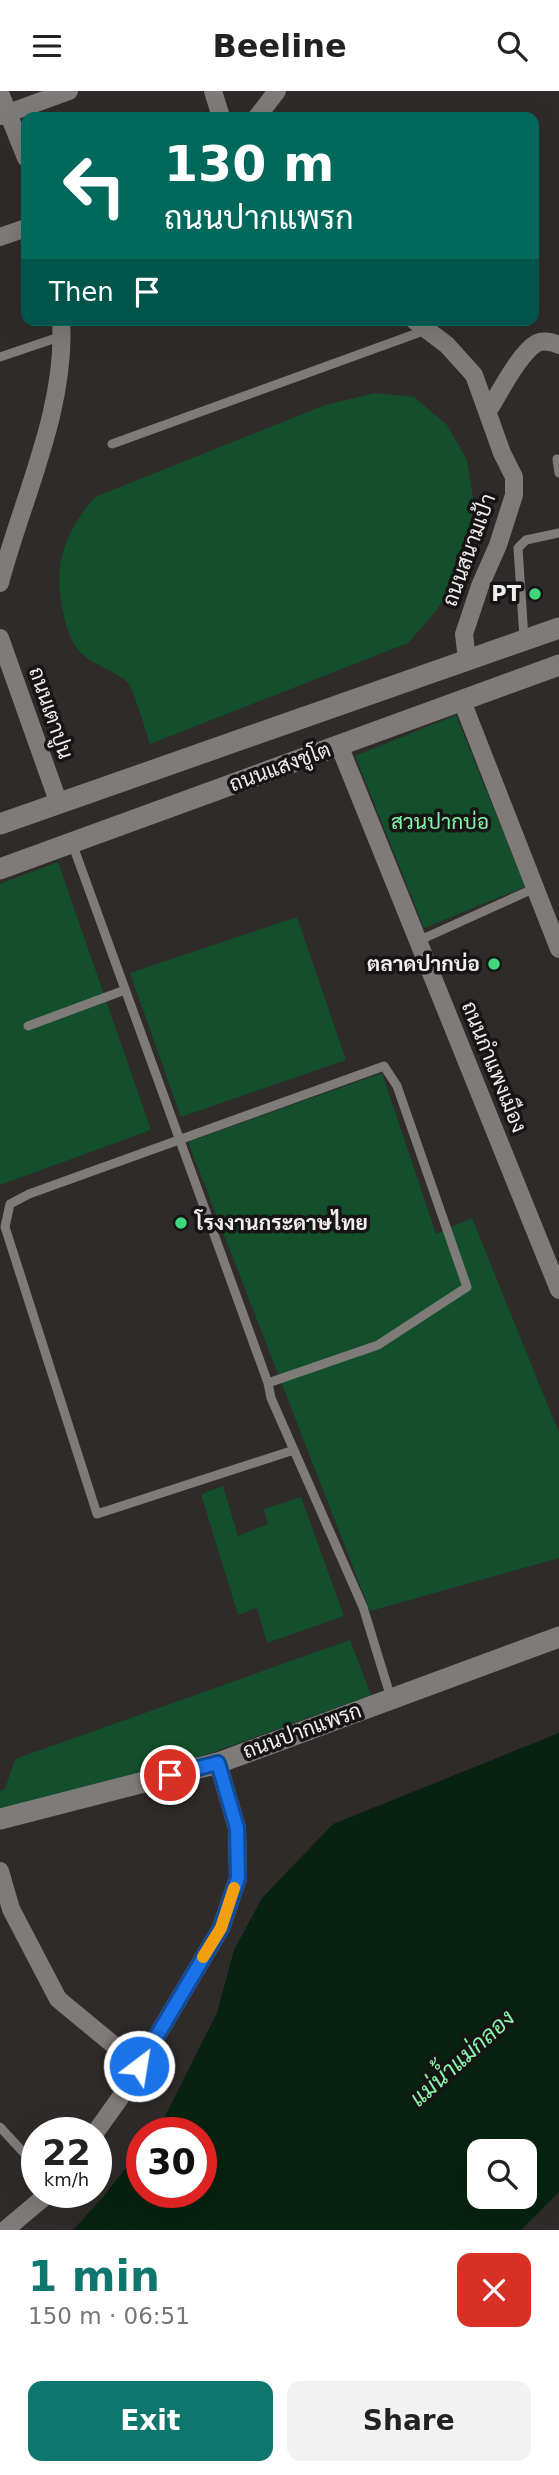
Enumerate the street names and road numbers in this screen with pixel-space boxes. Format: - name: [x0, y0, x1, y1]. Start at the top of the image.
- street label: ถนนสนามเป้า: [436, 490, 500, 610]
- street label: ถนนเตาปูน: [21, 664, 78, 763]
- street label: ถนนแสงชูโต: [226, 737, 335, 799]
- street label: ถนนกำแพงเมือง: [457, 997, 533, 1136]
- street label: ถนนปากแพรก: [239, 1698, 365, 1764]

